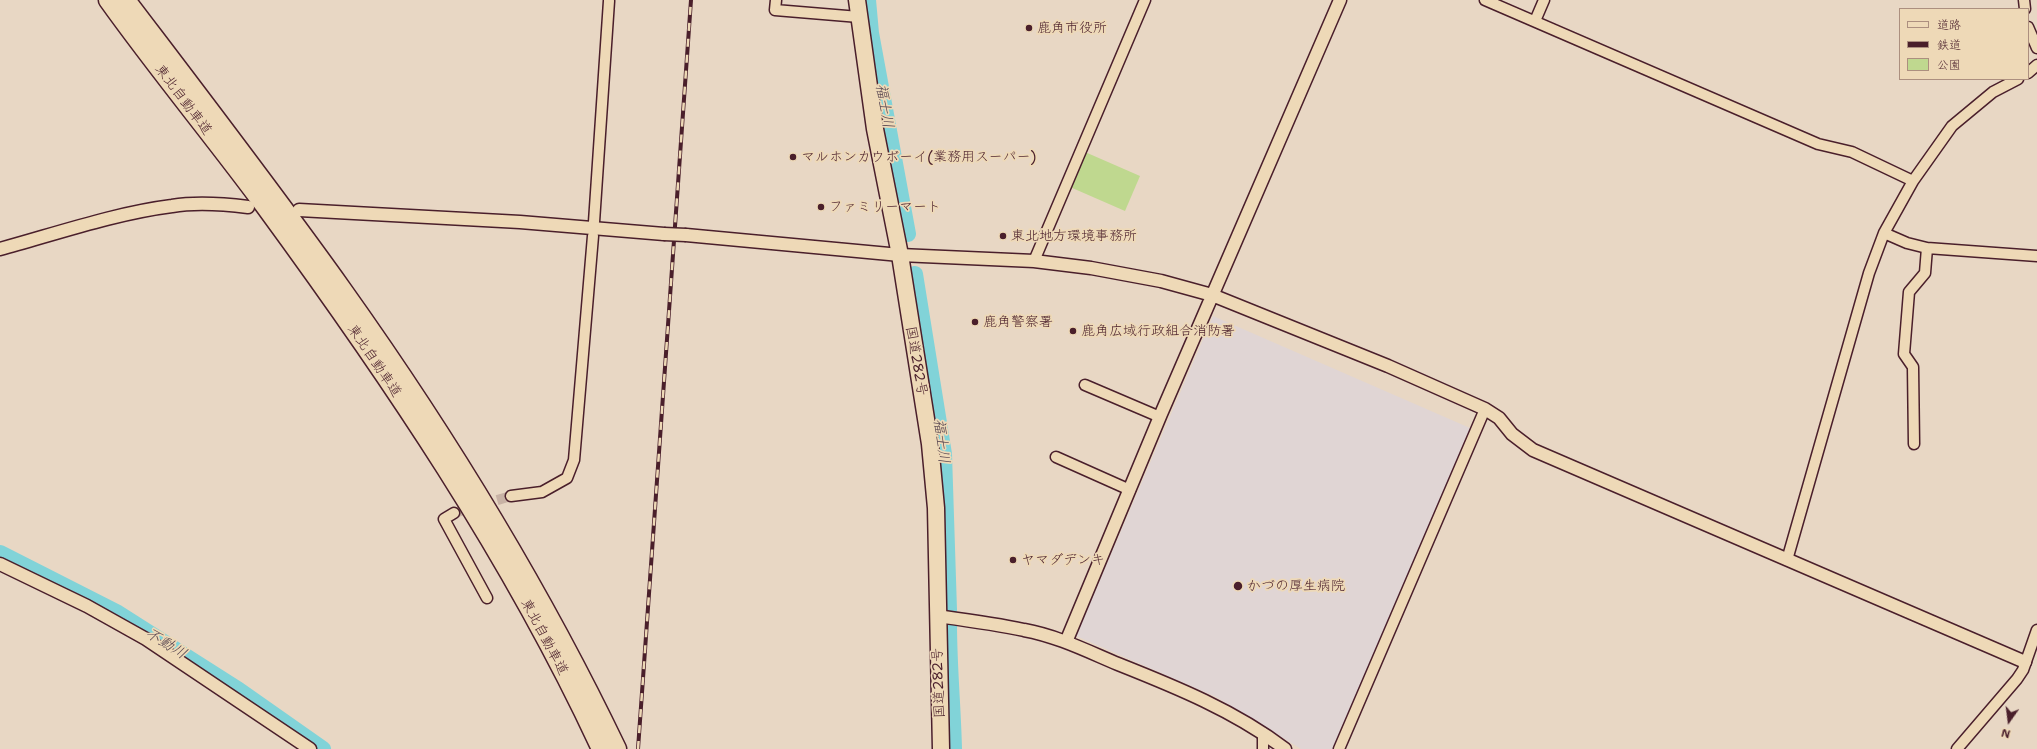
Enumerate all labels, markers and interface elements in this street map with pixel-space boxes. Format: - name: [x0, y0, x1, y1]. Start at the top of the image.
- legend: [1899, 8, 2029, 80]
- text: 道路: [1937, 17, 1961, 33]
- place label: 鹿角市役所: [1037, 20, 1107, 36]
- marker: 鹿角市役所: [1024, 23, 1034, 33]
- text: 鉄道: [1937, 37, 1961, 53]
- text: 公園: [1937, 57, 1961, 73]
- street label: 東北自動車道: [151, 61, 215, 139]
- water label: 福士川: [871, 82, 897, 130]
- place label: マルホンカウボーイ(業務用スーパー): [801, 149, 1036, 165]
- marker: マルホンカウボーイ(業務用スーパー): [788, 152, 798, 162]
- place label: ファミリーマート: [829, 199, 941, 215]
- marker: ファミリーマート: [816, 202, 826, 212]
- place label: 東北地方環境事務所: [1011, 228, 1137, 244]
- marker: 東北地方環境事務所: [998, 231, 1008, 241]
- place label: 鹿角警察署: [983, 314, 1053, 330]
- marker: 鹿角警察署: [970, 317, 980, 327]
- street label: 東北自動車道: [344, 321, 404, 401]
- place label: 鹿角広域行政組合消防署: [1081, 323, 1235, 339]
- street label: 国道282号: [902, 325, 930, 397]
- marker: 鹿角広域行政組合消防署: [1068, 326, 1078, 336]
- water label: 福士川: [929, 418, 953, 464]
- place label: ヤマダデンキ: [1021, 552, 1105, 568]
- marker: ヤマダデンキ: [1008, 555, 1018, 565]
- place label: かづの厚生病院: [1247, 578, 1345, 594]
- marker: かづの厚生病院: [1232, 580, 1244, 592]
- street label: 東北自動車道: [517, 596, 571, 678]
- water label: 不動川: [142, 624, 190, 664]
- street label: 国道282号: [929, 648, 949, 718]
- north arrow: [1989, 701, 2029, 741]
- text: N: [2000, 725, 2012, 741]

